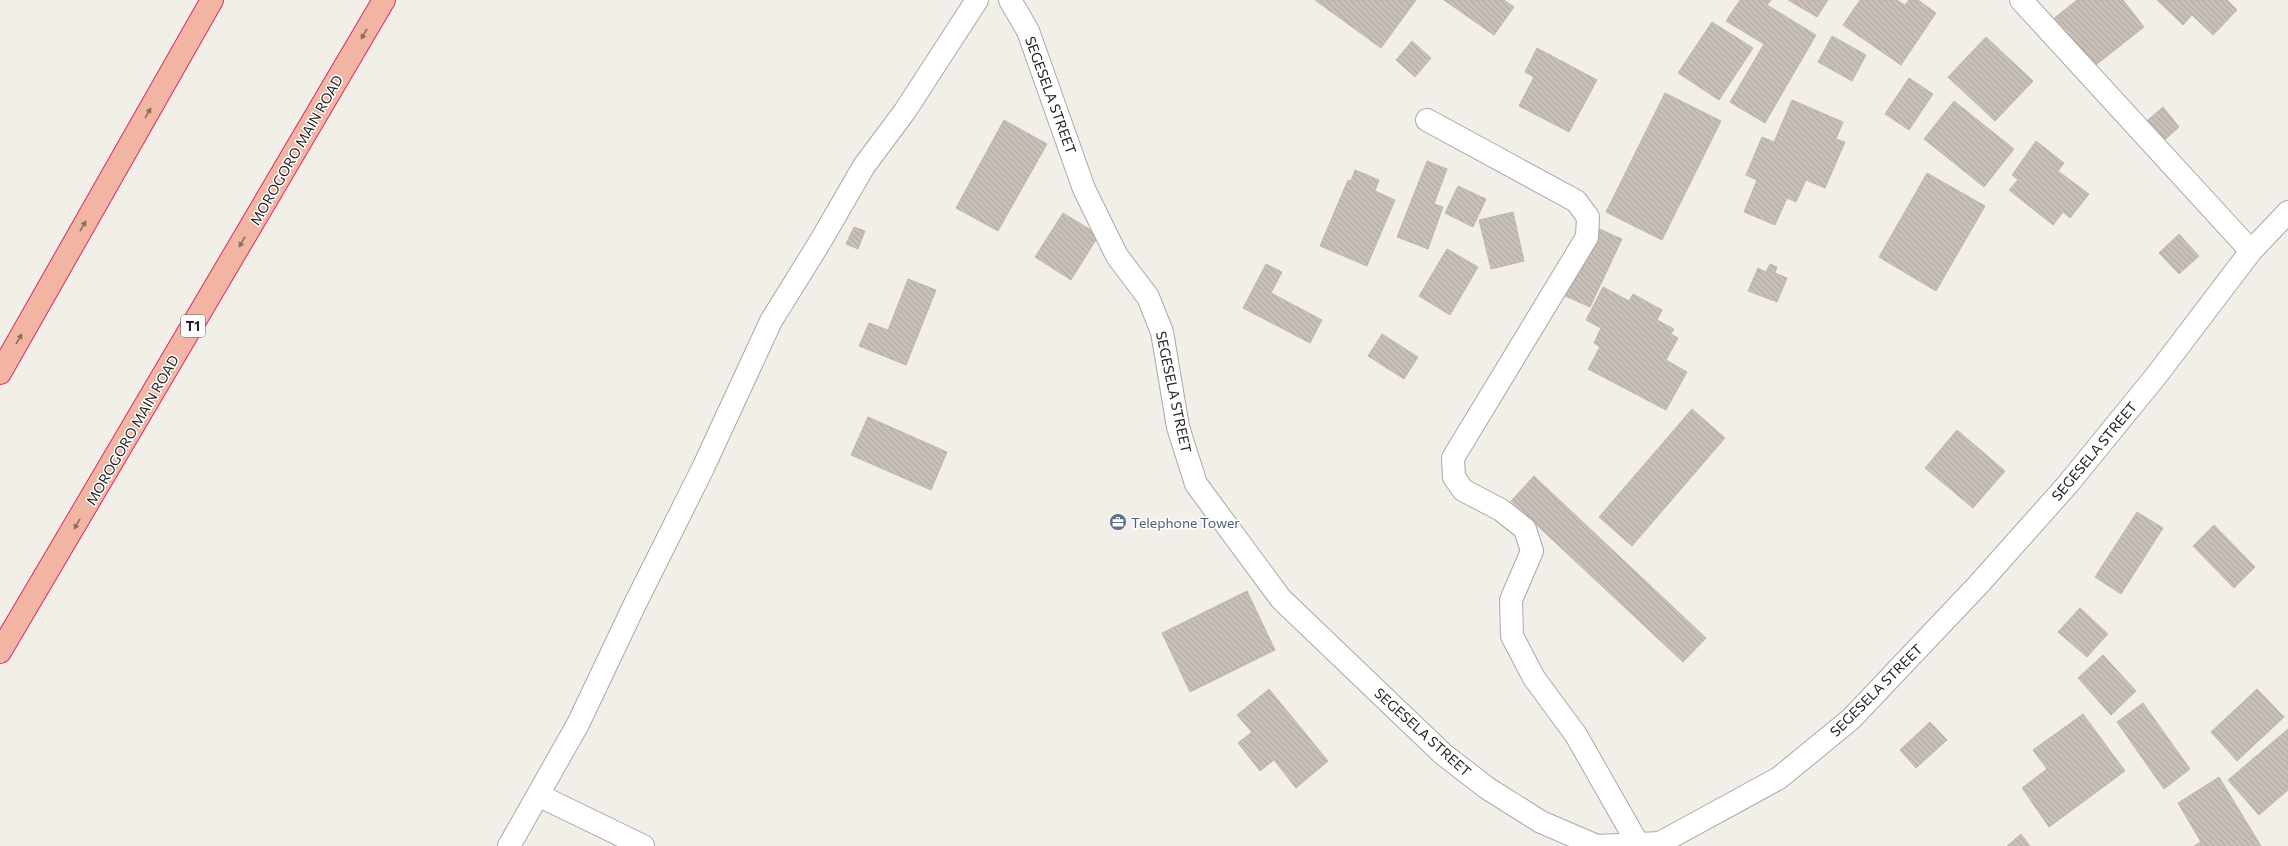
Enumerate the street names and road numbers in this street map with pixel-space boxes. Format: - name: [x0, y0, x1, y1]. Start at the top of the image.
- street label: SEGESELA STREET: [1022, 34, 1080, 156]
- street label: MOROGORO MAIN ROAD: [246, 72, 346, 228]
- road number: T1: [181, 315, 205, 337]
- street label: SEGESELA STREET: [1153, 330, 1195, 454]
- street label: MOROGORO MAIN ROAD: [82, 352, 182, 508]
- street label: SEGESELA STREET: [2048, 398, 2140, 504]
- street label: SEGESELA STREET: [1826, 640, 1926, 740]
- street label: SEGESELA STREET: [1371, 684, 1475, 780]

